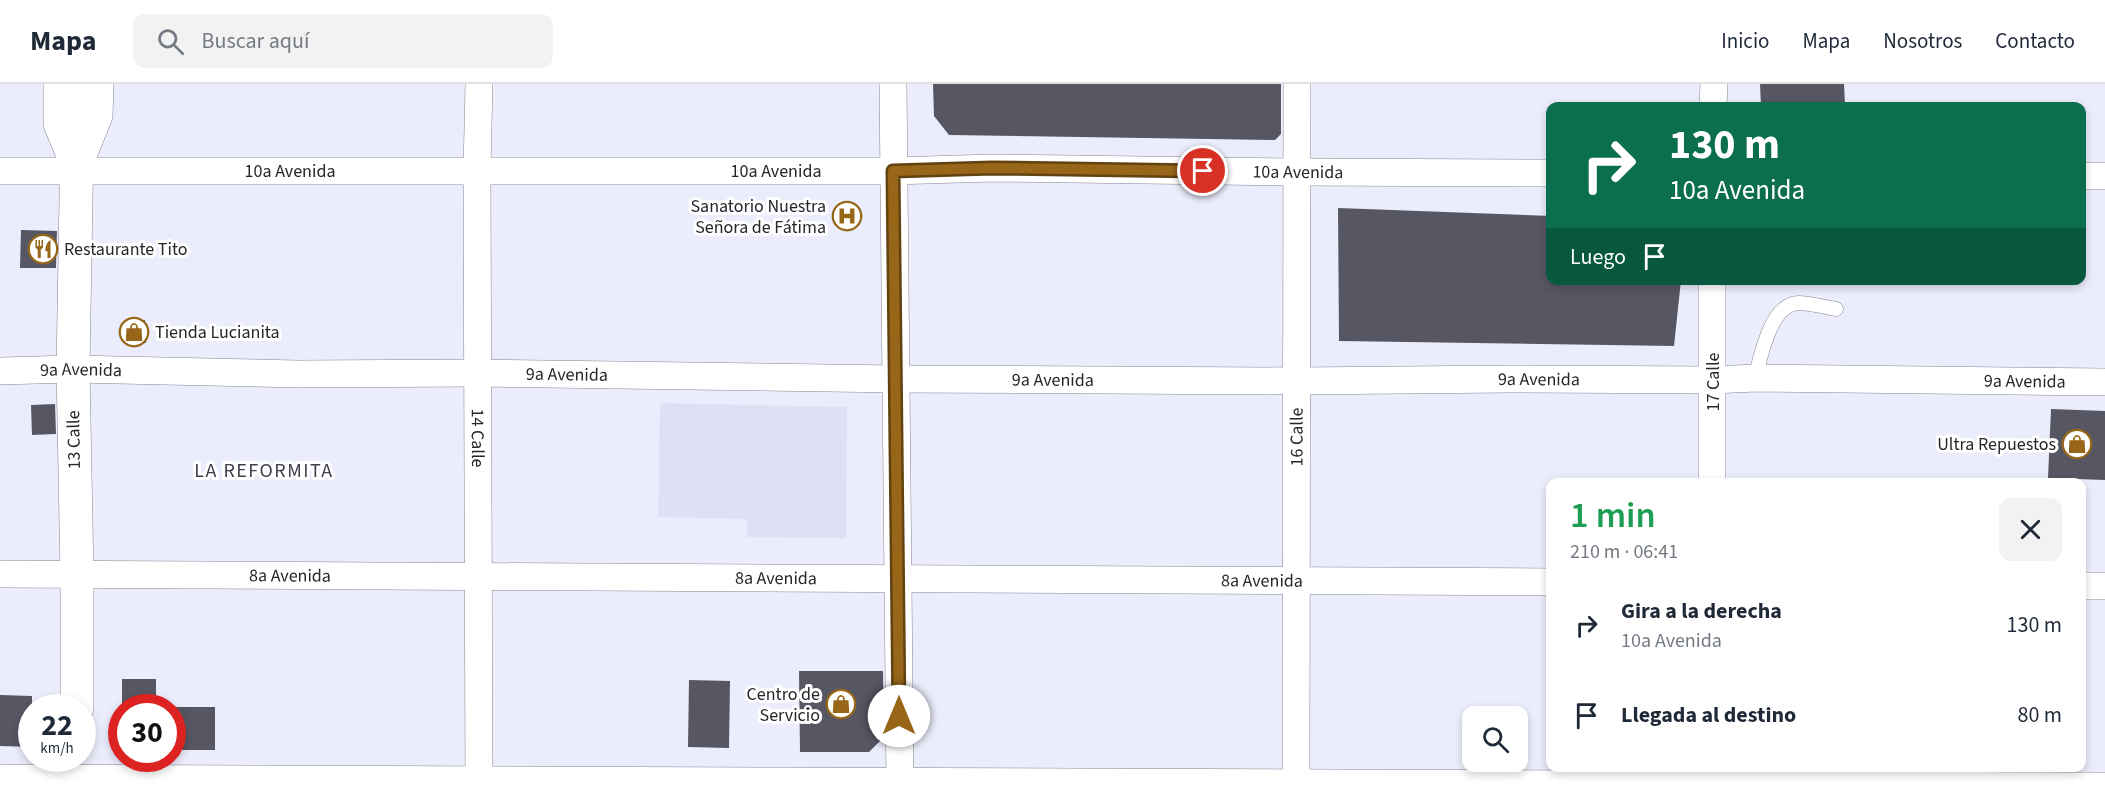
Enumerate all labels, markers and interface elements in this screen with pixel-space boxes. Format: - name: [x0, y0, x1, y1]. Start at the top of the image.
- search box: [133, 14, 553, 68]
- text: Mapa: [30, 21, 97, 61]
- icon: search: [154, 25, 187, 58]
- text: Buscar aquí: [202, 25, 309, 57]
- text: Inicio: [1721, 26, 1769, 56]
- text: Mapa: [1802, 26, 1850, 56]
- text: Nosotros: [1883, 26, 1962, 56]
- text: Contacto: [1995, 26, 2075, 56]
- text: 130 m: [1669, 115, 1780, 175]
- icon: right: [1570, 126, 1648, 204]
- pin: [1177, 145, 1228, 196]
- icon: arrive: [1186, 154, 1219, 187]
- street label: 10a Avenida: [245, 159, 335, 184]
- street label: 10a Avenida: [731, 159, 821, 184]
- street label: 10a Avenida: [1252, 159, 1343, 185]
- text: 10a Avenida: [1669, 171, 1805, 210]
- place label: Sanatorio Nuestra Señora de Fátima: [690, 194, 826, 240]
- hospital icon: Sanatorio Nuestra Señora de Fátima: [831, 200, 863, 232]
- restaurant icon: Restaurante Tito: [27, 233, 59, 265]
- place label: Restaurante Tito: [64, 237, 188, 262]
- icon: arrive: [1638, 240, 1671, 273]
- text: Luego: [1570, 241, 1626, 273]
- shop icon: Tienda Lucianita: [118, 316, 150, 348]
- place label: Tienda Lucianita: [155, 320, 280, 345]
- street label: 17 Calle: [1701, 352, 1726, 411]
- street label: 9a Avenida: [40, 356, 122, 383]
- street label: 9a Avenida: [526, 361, 608, 387]
- street label: 9a Avenida: [1498, 366, 1580, 392]
- street label: 9a Avenida: [1012, 367, 1094, 392]
- street label: 9a Avenida: [1984, 368, 2066, 394]
- street label: 16 Calle: [1284, 407, 1309, 467]
- street label: 14 Calle: [465, 408, 490, 468]
- street label: 13 Calle: [61, 410, 87, 470]
- shop icon: Ultra Repuestos: [2061, 428, 2093, 460]
- place label: Ultra Repuestos: [1937, 432, 2056, 457]
- district label: LA REFORMITA: [194, 457, 334, 485]
- text: 1 min: [1570, 490, 1656, 541]
- button: close: [1999, 498, 2062, 561]
- text: 210 m · 06:41: [1570, 538, 1678, 566]
- street label: 8a Avenida: [249, 563, 331, 588]
- street label: 8a Avenida: [735, 565, 817, 591]
- street label: 8a Avenida: [1221, 568, 1303, 593]
- text: Gira a la derecha: [1621, 595, 1782, 627]
- icon: right: [1570, 609, 1603, 642]
- text: 130 m: [2007, 609, 2062, 641]
- text: 10a Avenida: [1621, 627, 1722, 655]
- place label: Centro de Servicio: [747, 682, 820, 728]
- position arrow: [867, 684, 931, 748]
- shop icon: Centro de Servicio: [825, 688, 857, 720]
- speed limit sign: 30: [108, 694, 186, 772]
- icon: arrive: [1570, 699, 1603, 732]
- text: Llegada al destino: [1621, 699, 1796, 731]
- text: 80 m: [2017, 699, 2062, 731]
- text: 22: [41, 704, 73, 747]
- map controls: [1462, 706, 1528, 772]
- button: search: [1462, 706, 1528, 772]
- text: km/h: [40, 738, 74, 759]

